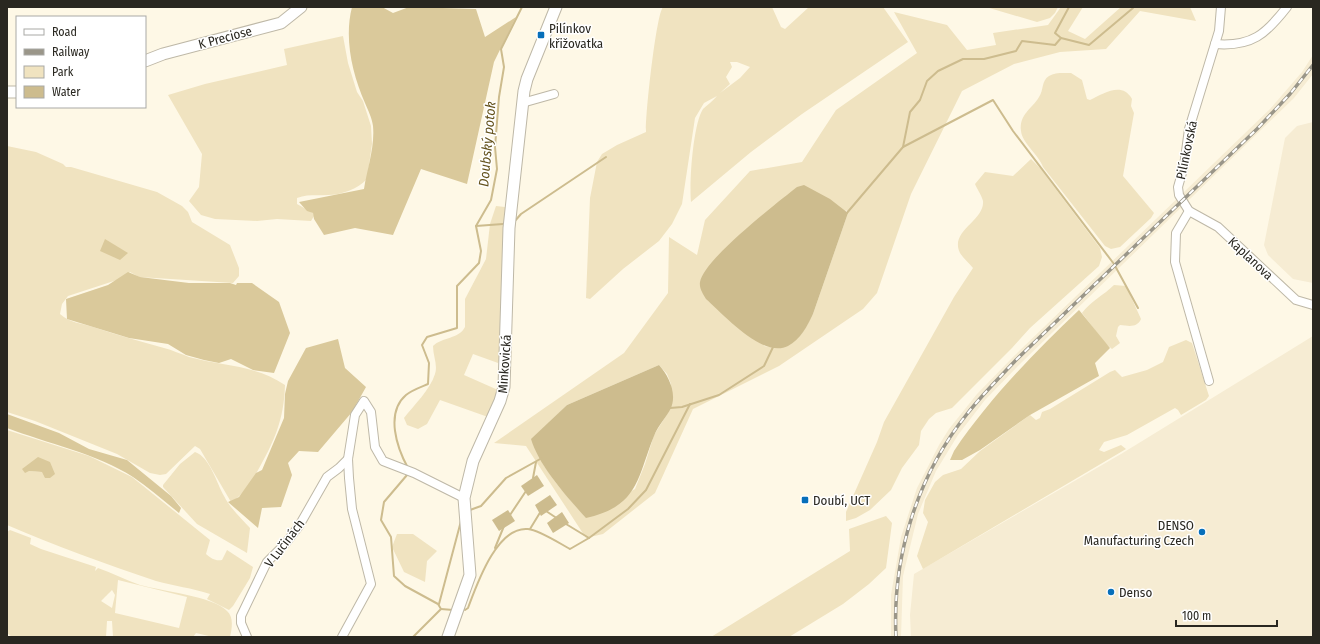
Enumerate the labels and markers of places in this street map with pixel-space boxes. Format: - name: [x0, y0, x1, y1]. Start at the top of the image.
- place label: Pilínkov křižovatka: [549, 21, 603, 51]
- marker: Pilínkov křižovatka: [536, 30, 546, 40]
- place label: Doubí, UCT: [813, 493, 870, 508]
- marker: Doubí, UCT: [800, 495, 810, 505]
- place label: DENSO Manufacturing Czech: [1084, 518, 1194, 548]
- marker: DENSO Manufacturing Czech: [1197, 527, 1207, 537]
- place label: Denso: [1119, 585, 1152, 600]
- marker: Denso: [1106, 587, 1116, 597]

